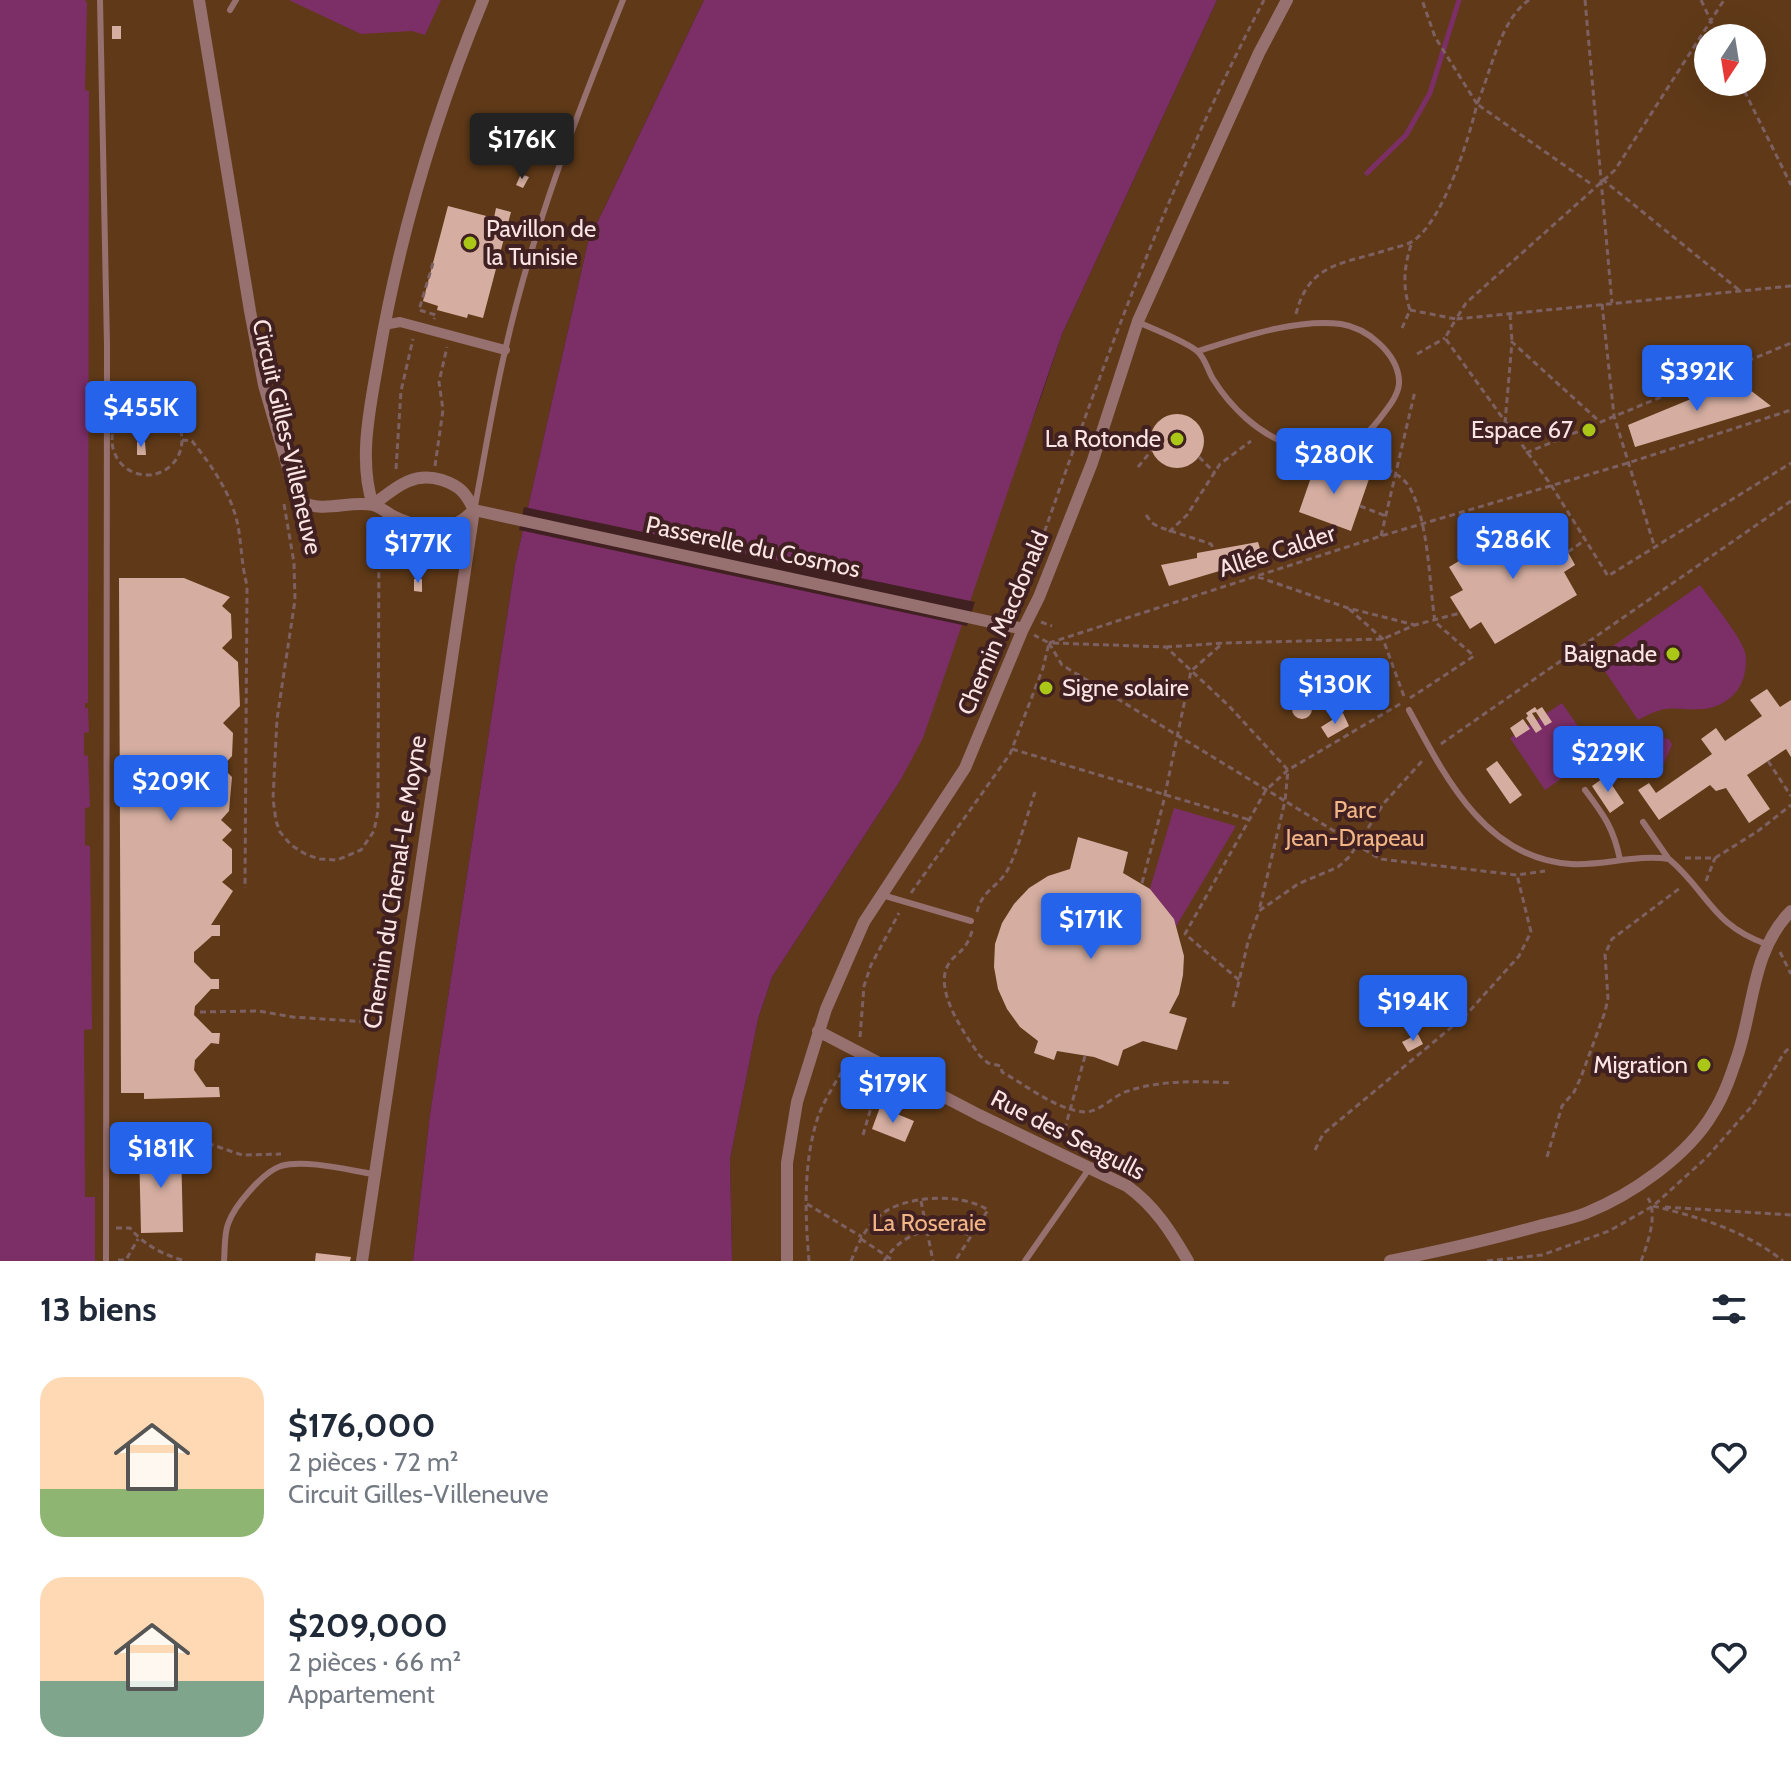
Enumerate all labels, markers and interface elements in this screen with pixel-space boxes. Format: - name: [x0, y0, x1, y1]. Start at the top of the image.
- north arrow: [1694, 24, 1766, 96]
- map controls: [1694, 24, 1766, 96]
- pin: $176K: [466, 113, 578, 181]
- text: $176K: [488, 123, 556, 155]
- place label: Pavillon de la Tunisie: [486, 214, 596, 271]
- marker: Pavillon de la Tunisie: [461, 234, 479, 252]
- street label: Circuit Gilles-Villeneuve: [246, 316, 329, 557]
- pin: $392K: [1641, 345, 1753, 413]
- text: $392K: [1660, 355, 1734, 387]
- pin: $455K: [85, 381, 197, 449]
- text: $455K: [103, 391, 179, 423]
- place label: Espace 67: [1471, 415, 1573, 444]
- marker: Espace 67: [1580, 421, 1598, 439]
- place label: La Rotonde: [1045, 424, 1161, 453]
- pin: $280K: [1278, 428, 1390, 496]
- marker: La Rotonde: [1168, 430, 1186, 448]
- text: $280K: [1294, 438, 1374, 470]
- street label: Passerelle du Cosmos: [643, 510, 863, 583]
- pin: $286K: [1457, 513, 1569, 581]
- pin: $177K: [362, 517, 474, 585]
- street label: Allée Calder: [1215, 518, 1339, 583]
- text: $286K: [1475, 523, 1551, 555]
- street label: Chemin Macdonald: [951, 526, 1054, 719]
- text: $177K: [384, 527, 452, 559]
- place label: Baignade: [1564, 639, 1657, 668]
- marker: Baignade: [1664, 645, 1682, 663]
- pin: $130K: [1279, 658, 1391, 726]
- text: $130K: [1298, 668, 1372, 700]
- place label: Signe solaire: [1062, 673, 1189, 702]
- marker: Signe solaire: [1037, 679, 1055, 697]
- pin: $229K: [1552, 726, 1664, 794]
- street label: Chemin du Chenal-Le Moyne: [357, 733, 432, 1031]
- text: $229K: [1571, 736, 1645, 768]
- pin: $209K: [115, 755, 227, 823]
- text: $209K: [132, 765, 210, 797]
- park label: Parc Jean-Drapeau: [1284, 795, 1425, 852]
- pin: $171K: [1035, 893, 1147, 961]
- text: $171K: [1059, 903, 1123, 935]
- pin: $194K: [1357, 975, 1469, 1043]
- text: $194K: [1377, 985, 1449, 1017]
- place label: Migration: [1593, 1050, 1688, 1079]
- marker: Migration: [1695, 1056, 1713, 1074]
- pin: $179K: [837, 1057, 949, 1125]
- text: $179K: [859, 1067, 927, 1099]
- street label: Rue des Seagulls: [986, 1083, 1150, 1186]
- pin: $181K: [105, 1122, 217, 1190]
- text: $181K: [128, 1132, 194, 1164]
- park label: La Roseraie: [872, 1208, 986, 1237]
- icon: filters: [1707, 1287, 1751, 1331]
- text: 13 biens: [40, 1288, 157, 1330]
- text: $176,000: [288, 1404, 436, 1446]
- icon: home: [104, 1409, 200, 1505]
- icon: heart: [1707, 1435, 1751, 1479]
- text: 2 pièces · 72 m²: [288, 1446, 458, 1478]
- text: Circuit Gilles-Villeneuve: [288, 1478, 549, 1510]
- text: $209,000: [288, 1604, 448, 1646]
- icon: home: [104, 1609, 200, 1705]
- icon: heart: [1707, 1635, 1751, 1679]
- text: 2 pièces · 66 m²: [288, 1646, 461, 1678]
- text: Appartement: [288, 1678, 435, 1710]

